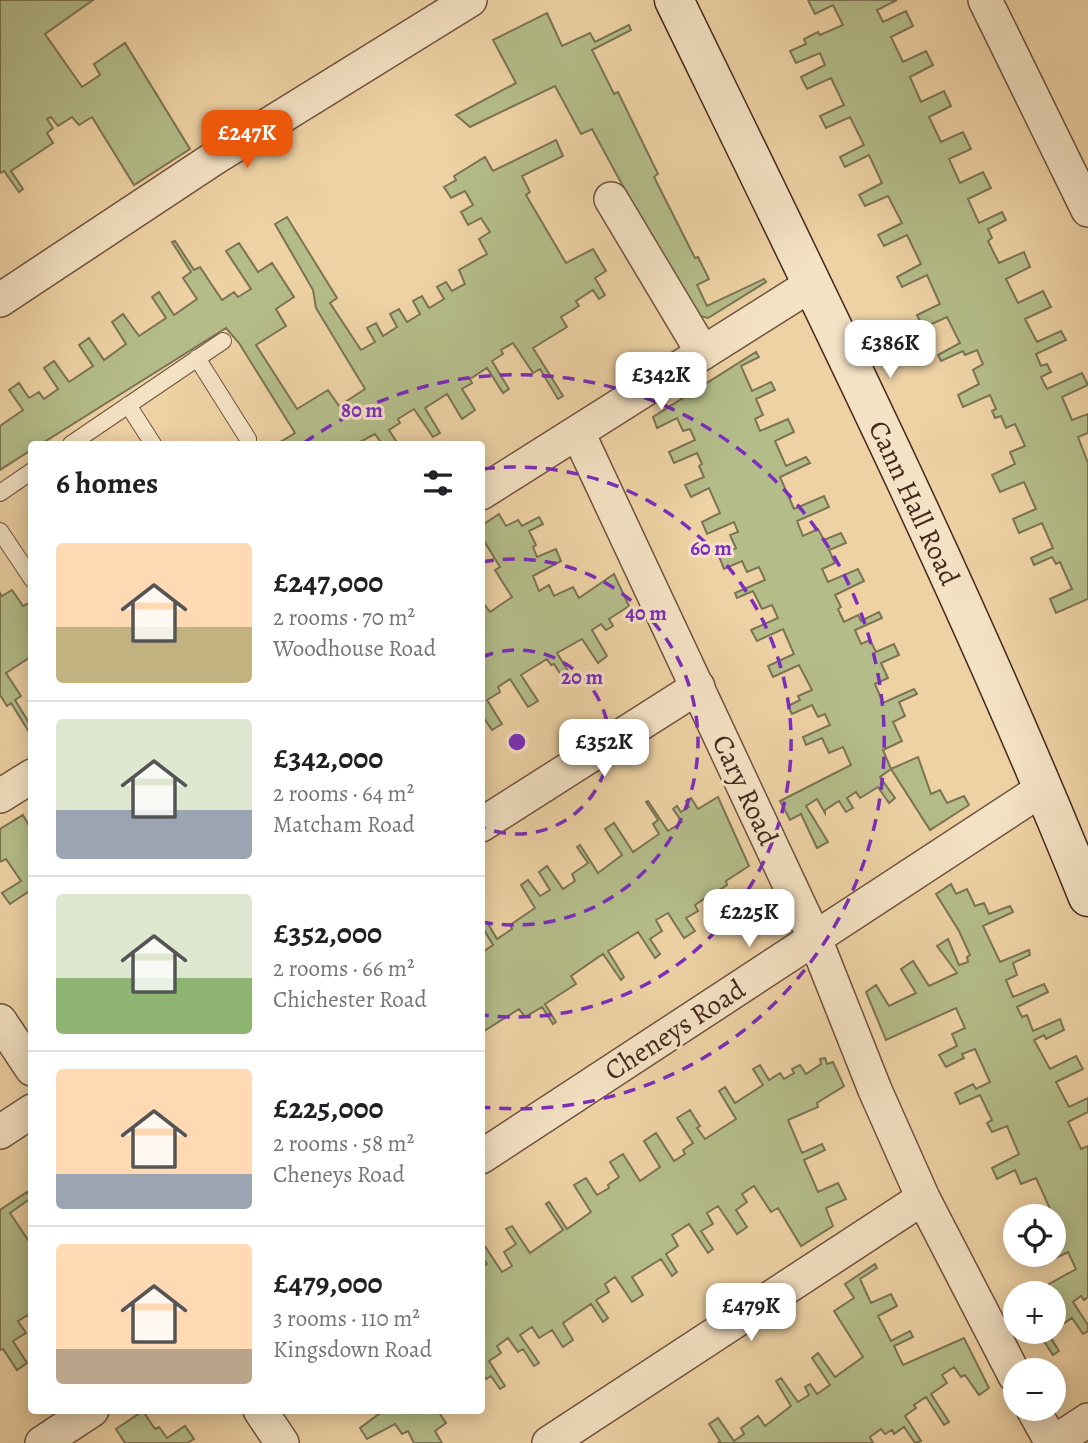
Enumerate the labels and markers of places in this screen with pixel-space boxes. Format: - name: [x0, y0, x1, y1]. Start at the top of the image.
- pin: £247K: [198, 110, 296, 170]
- pin: £386K: [841, 320, 939, 380]
- pin: £342K: [612, 352, 710, 412]
- pin: £352K: [555, 720, 653, 779]
- centre of rings: [505, 730, 529, 754]
- pin: £225K: [700, 890, 798, 949]
- pin: £479K: [702, 1284, 800, 1343]

